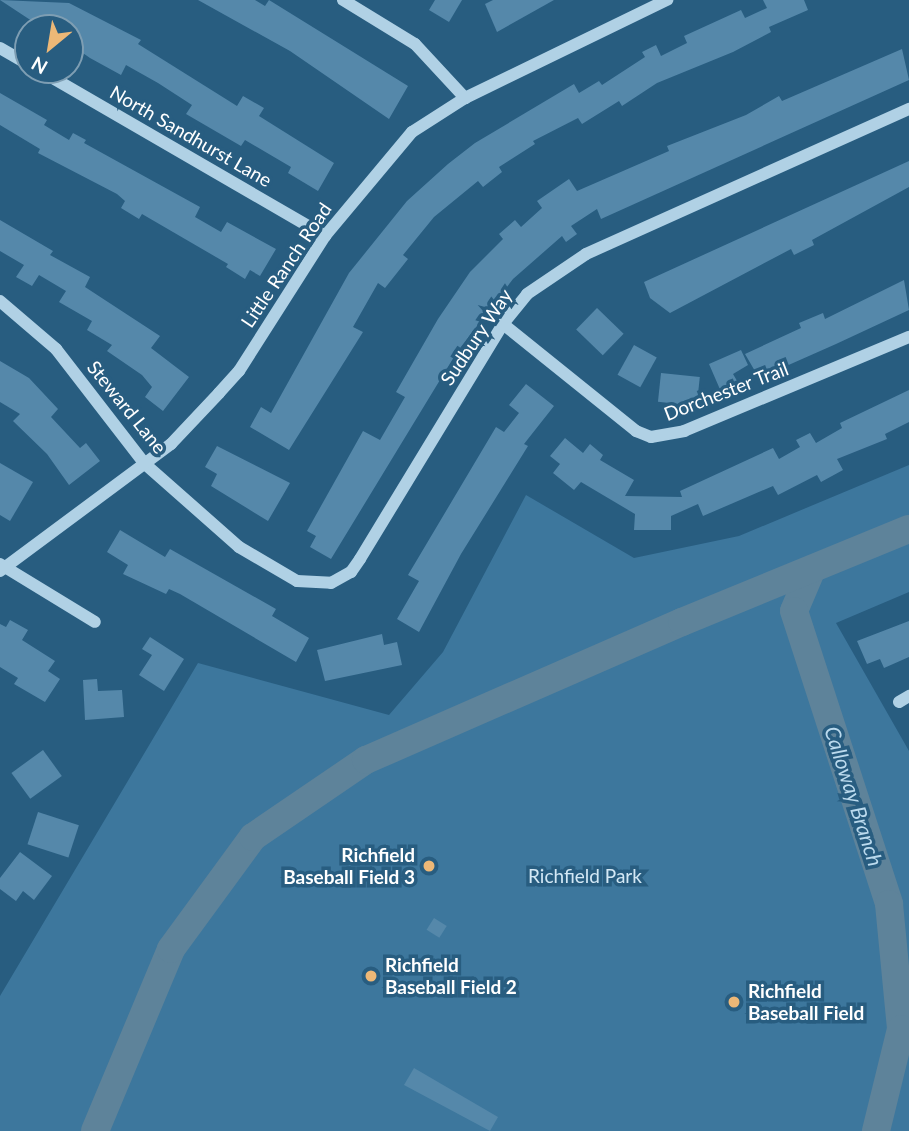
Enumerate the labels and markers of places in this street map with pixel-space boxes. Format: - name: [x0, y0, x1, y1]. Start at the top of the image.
- place label: Richfield Baseball Field 3: [283, 844, 415, 888]
- marker: Richfield Baseball Field 3: [421, 858, 437, 874]
- place label: Richfield Baseball Field 2: [385, 954, 517, 998]
- marker: Richfield Baseball Field 2: [363, 968, 379, 984]
- place label: Richfield Baseball Field: [748, 980, 864, 1024]
- marker: Richfield Baseball Field: [726, 994, 742, 1010]

